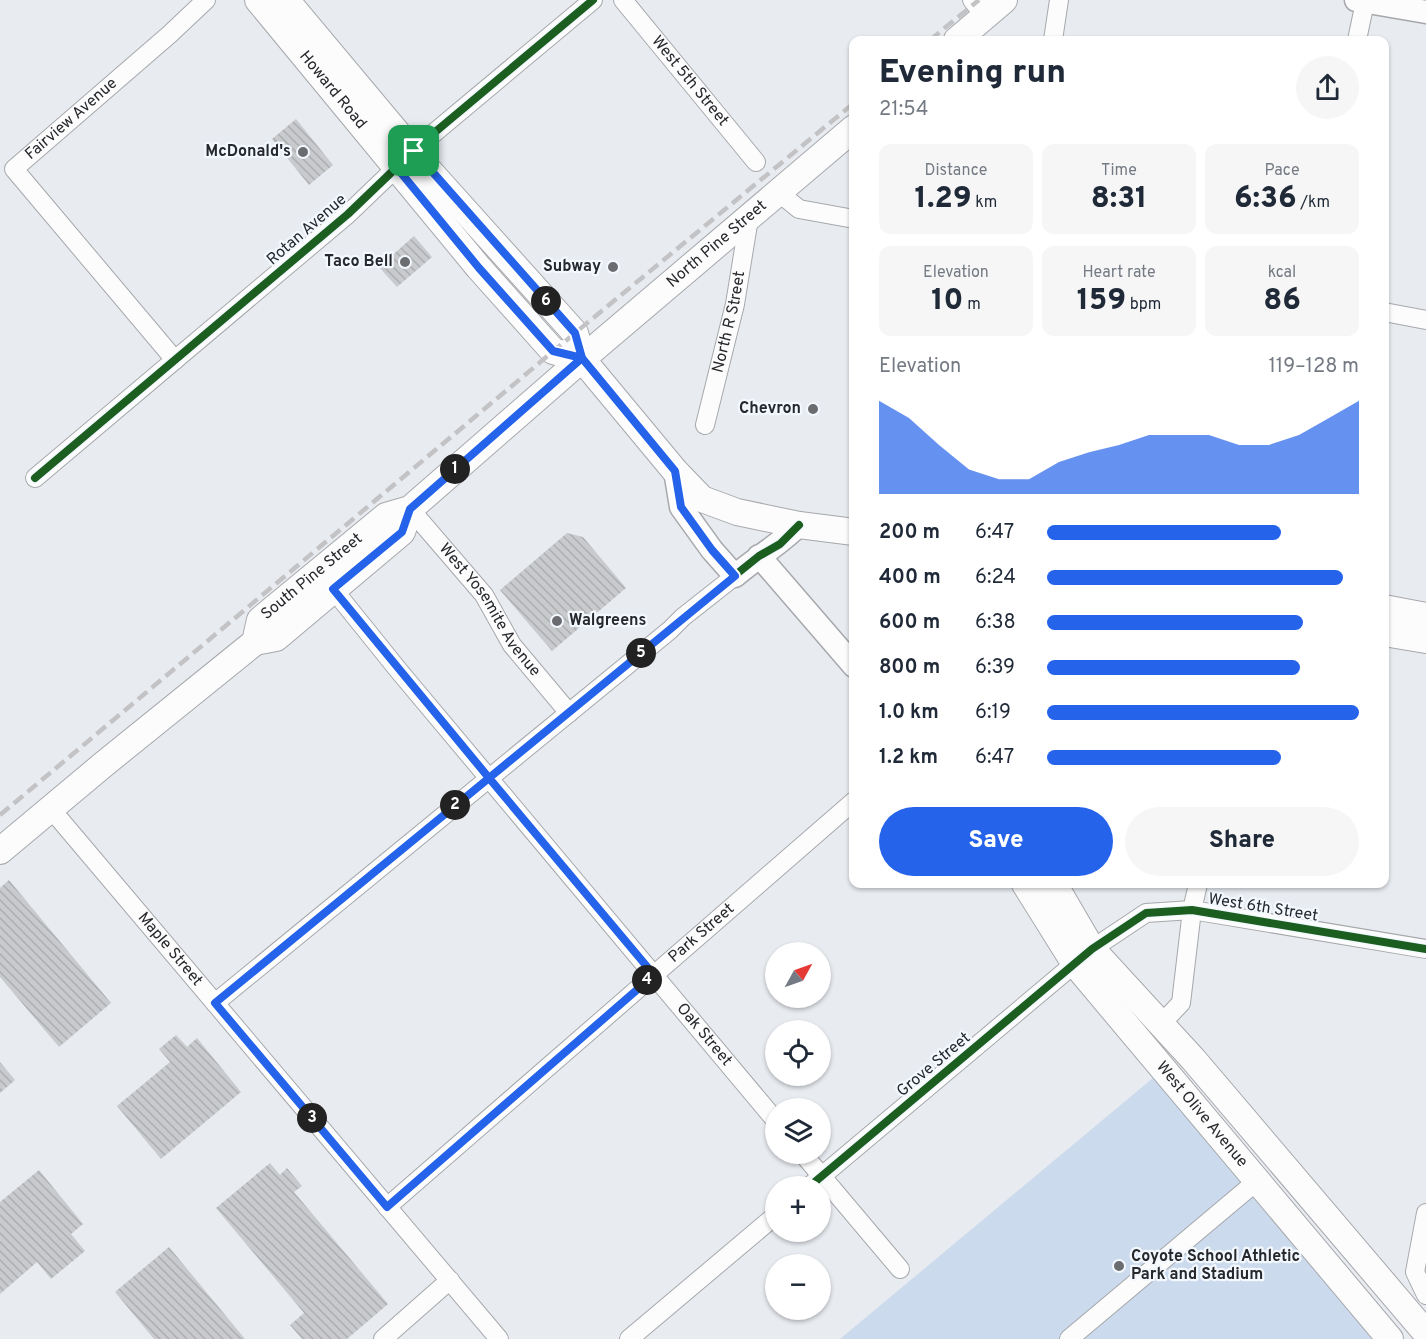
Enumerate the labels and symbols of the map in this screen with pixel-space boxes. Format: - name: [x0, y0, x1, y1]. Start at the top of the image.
- street label: West 5th Street: [647, 32, 733, 131]
- street label: Howard Road: [294, 47, 371, 133]
- street label: Fairview Avenue: [21, 74, 122, 164]
- pin: [388, 125, 439, 176]
- place label: McDonald's: [205, 142, 291, 162]
- marker: McDonald's: [296, 145, 310, 159]
- street label: Rotan Avenue: [263, 190, 351, 270]
- street label: North Pine Street: [663, 196, 771, 292]
- place label: Taco Bell: [324, 252, 393, 272]
- marker: Taco Bell: [398, 255, 412, 269]
- place label: Subway: [543, 257, 601, 277]
- marker: Subway: [606, 260, 620, 274]
- street label: North R Street: [708, 270, 750, 375]
- pin: 6: [531, 286, 561, 316]
- place label: Chevron: [739, 399, 801, 419]
- marker: Chevron: [806, 402, 820, 416]
- pin: 1: [440, 454, 470, 484]
- street label: South Pine Street: [257, 529, 367, 625]
- street label: West Yosemite Avenue: [434, 539, 544, 681]
- place label: Walgreens: [569, 611, 647, 631]
- marker: Walgreens: [550, 614, 564, 628]
- pin: 5: [626, 638, 656, 668]
- pin: 2: [440, 790, 470, 820]
- street label: West 6th Street: [1207, 889, 1319, 927]
- street label: Park Street: [665, 899, 739, 968]
- street label: Maple Street: [133, 908, 207, 991]
- north arrow: [765, 942, 831, 1008]
- pin: 4: [632, 965, 662, 995]
- street label: Oak Street: [672, 999, 736, 1071]
- street label: Grove Street: [893, 1028, 975, 1102]
- street label: West Olive Avenue: [1151, 1058, 1252, 1172]
- pin: 3: [297, 1103, 327, 1133]
- place label: Coyote School Athletic Park and Stadium: [1131, 1247, 1300, 1285]
- marker: Coyote School Athletic Park and Stadium: [1112, 1259, 1126, 1273]

